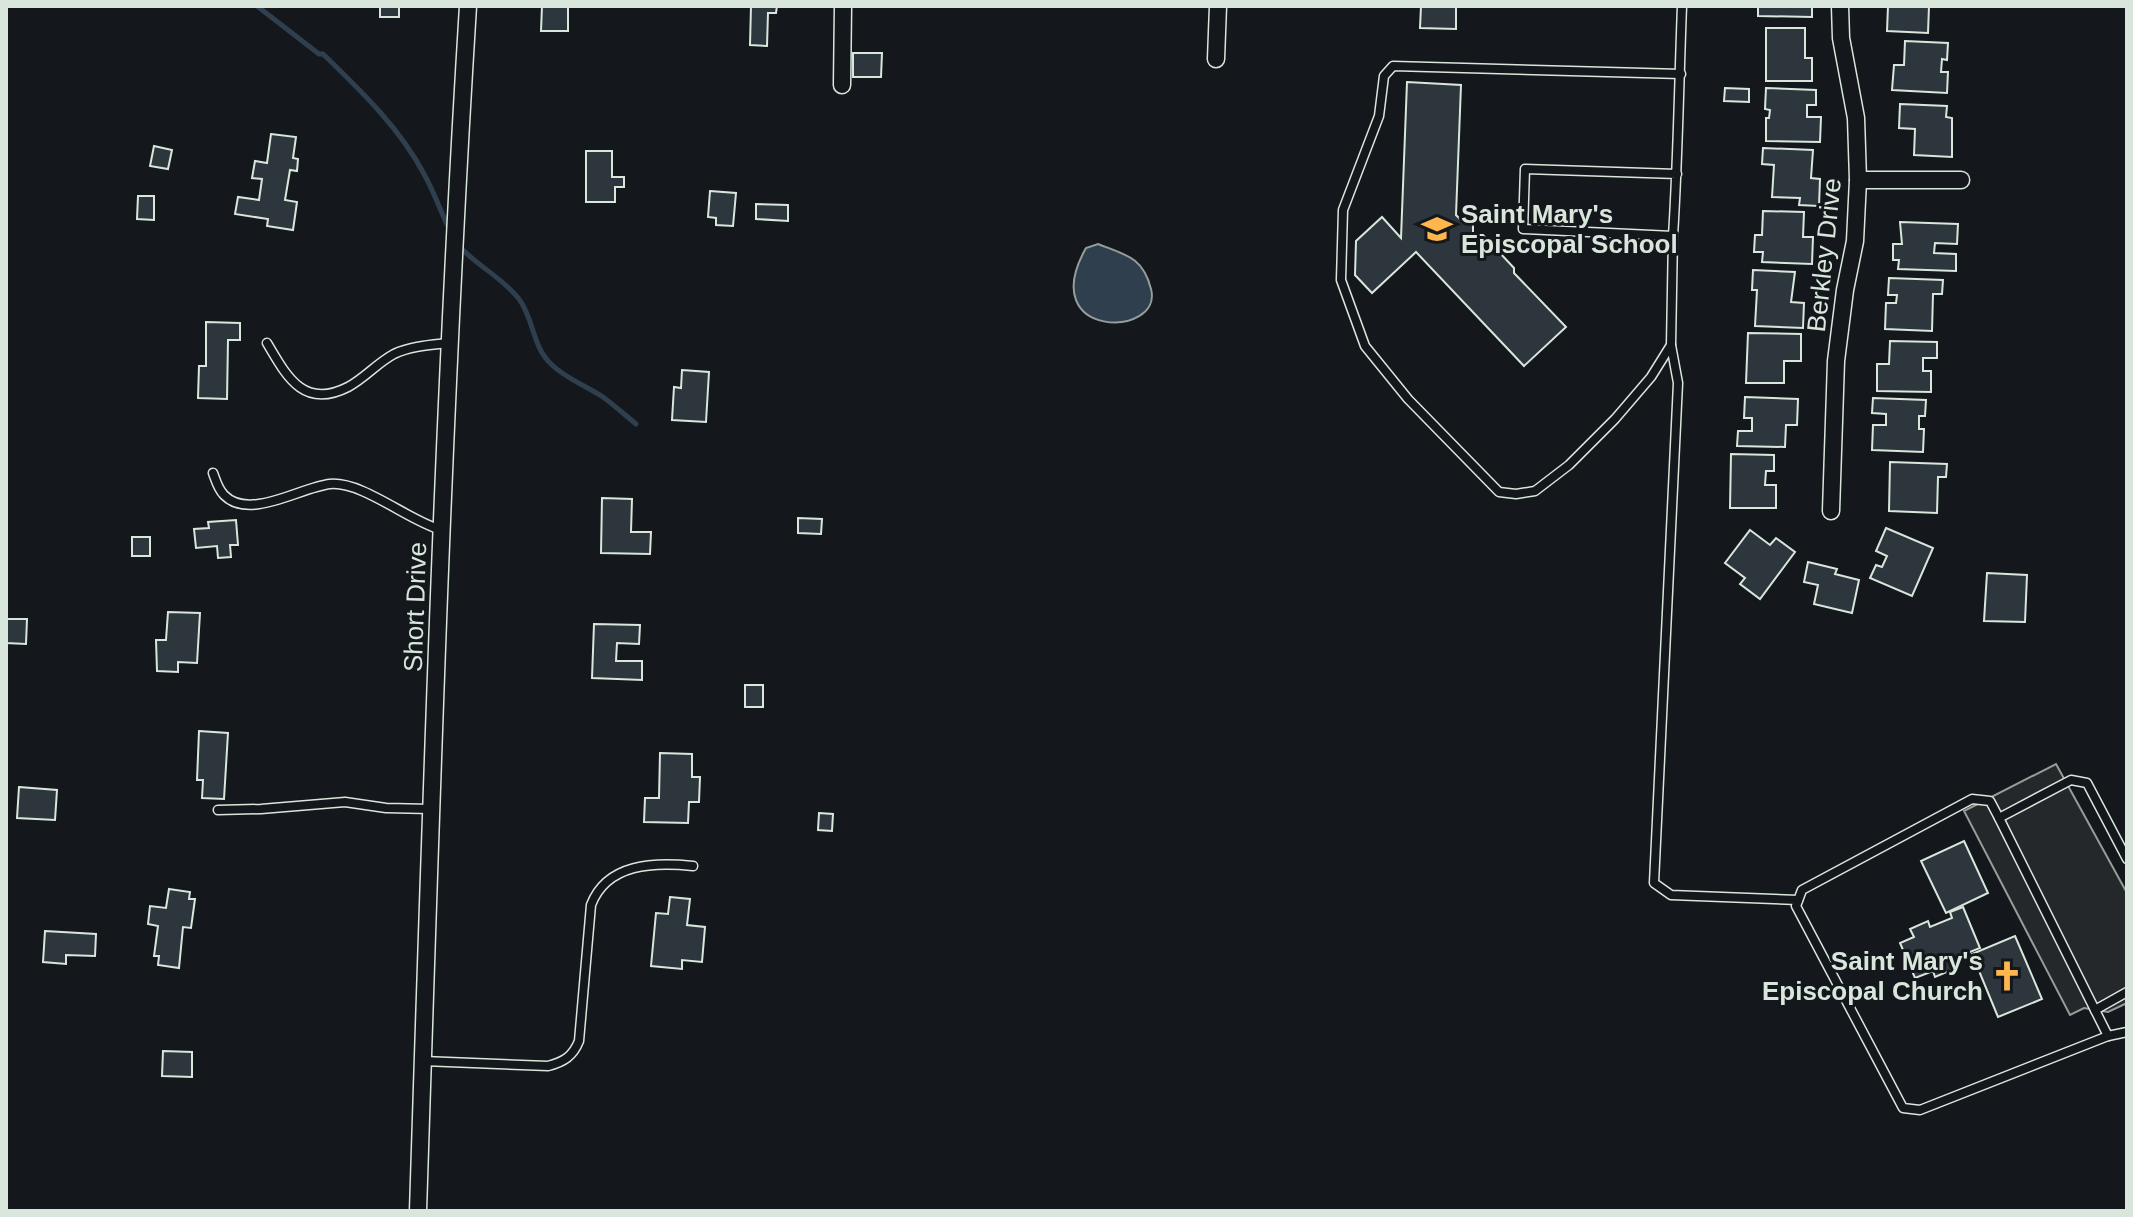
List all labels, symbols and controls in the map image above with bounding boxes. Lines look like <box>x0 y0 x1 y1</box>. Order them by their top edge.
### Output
street label: Berkley Drive <box>1801 177 1847 333</box>
place label: Saint Mary's Episcopal School <box>1461 199 1678 259</box>
school or university icon: Saint Mary's Episcopal School <box>1420 212 1454 246</box>
street label: Short Drive <box>398 541 432 673</box>
place label: Saint Mary's Episcopal Church <box>1762 946 1983 1006</box>
church icon: Saint Mary's Episcopal Church <box>1990 959 2024 993</box>

